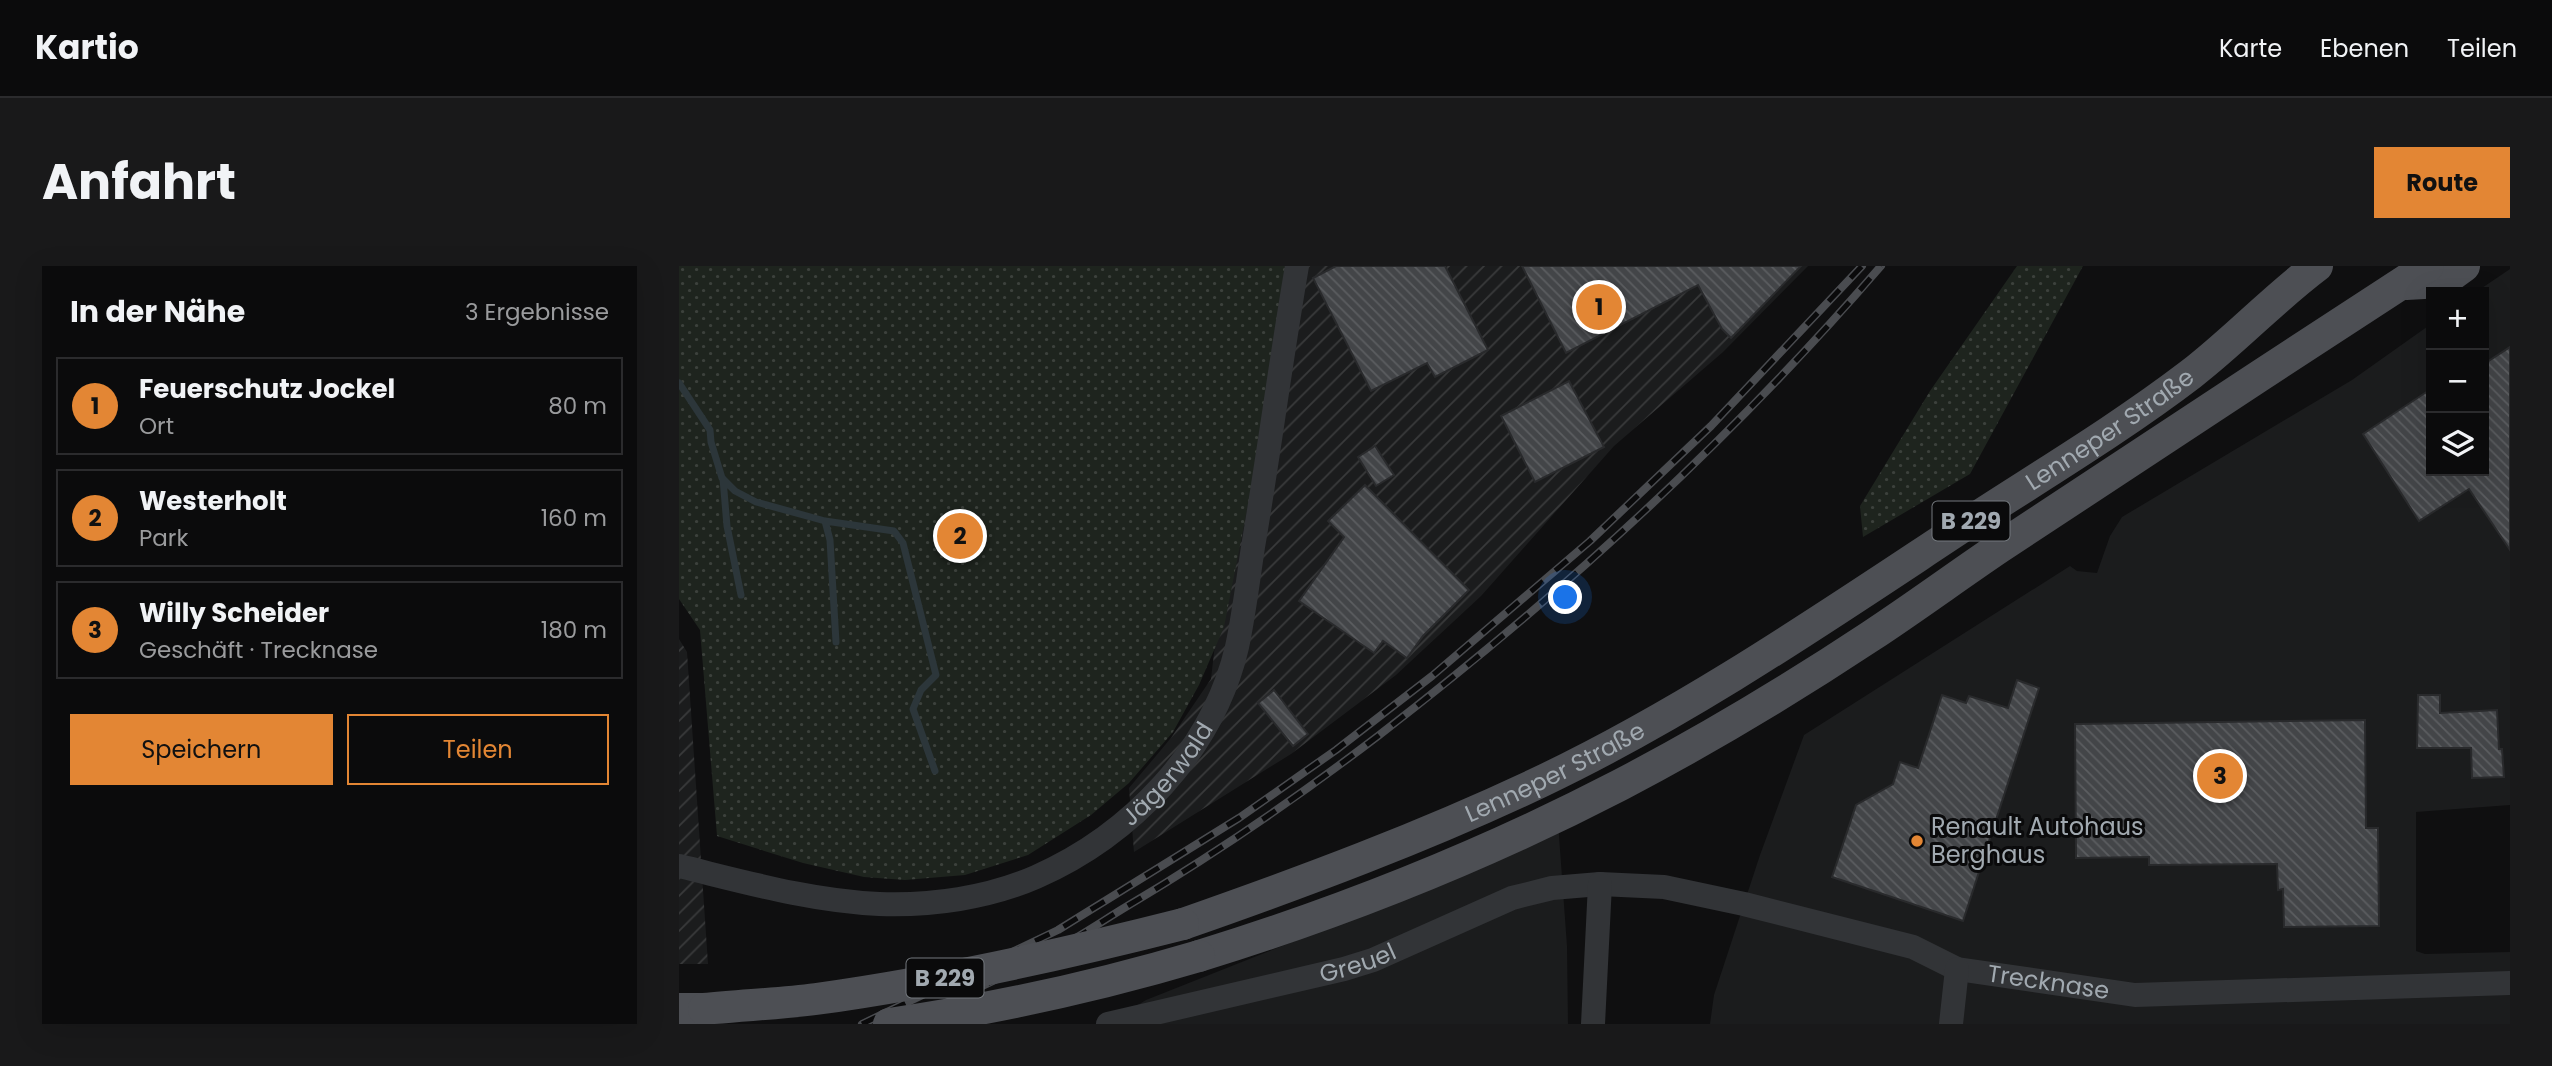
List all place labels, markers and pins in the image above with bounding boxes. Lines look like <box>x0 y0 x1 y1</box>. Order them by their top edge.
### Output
pin: 1 <box>1576 281 1622 333</box>
pin: 2 <box>937 510 983 562</box>
pin: 3 <box>2197 750 2243 802</box>
place label: Renault Autohaus Berghaus <box>1931 810 2144 871</box>
marker: Renault Autohaus Berghaus <box>1909 833 1925 849</box>

